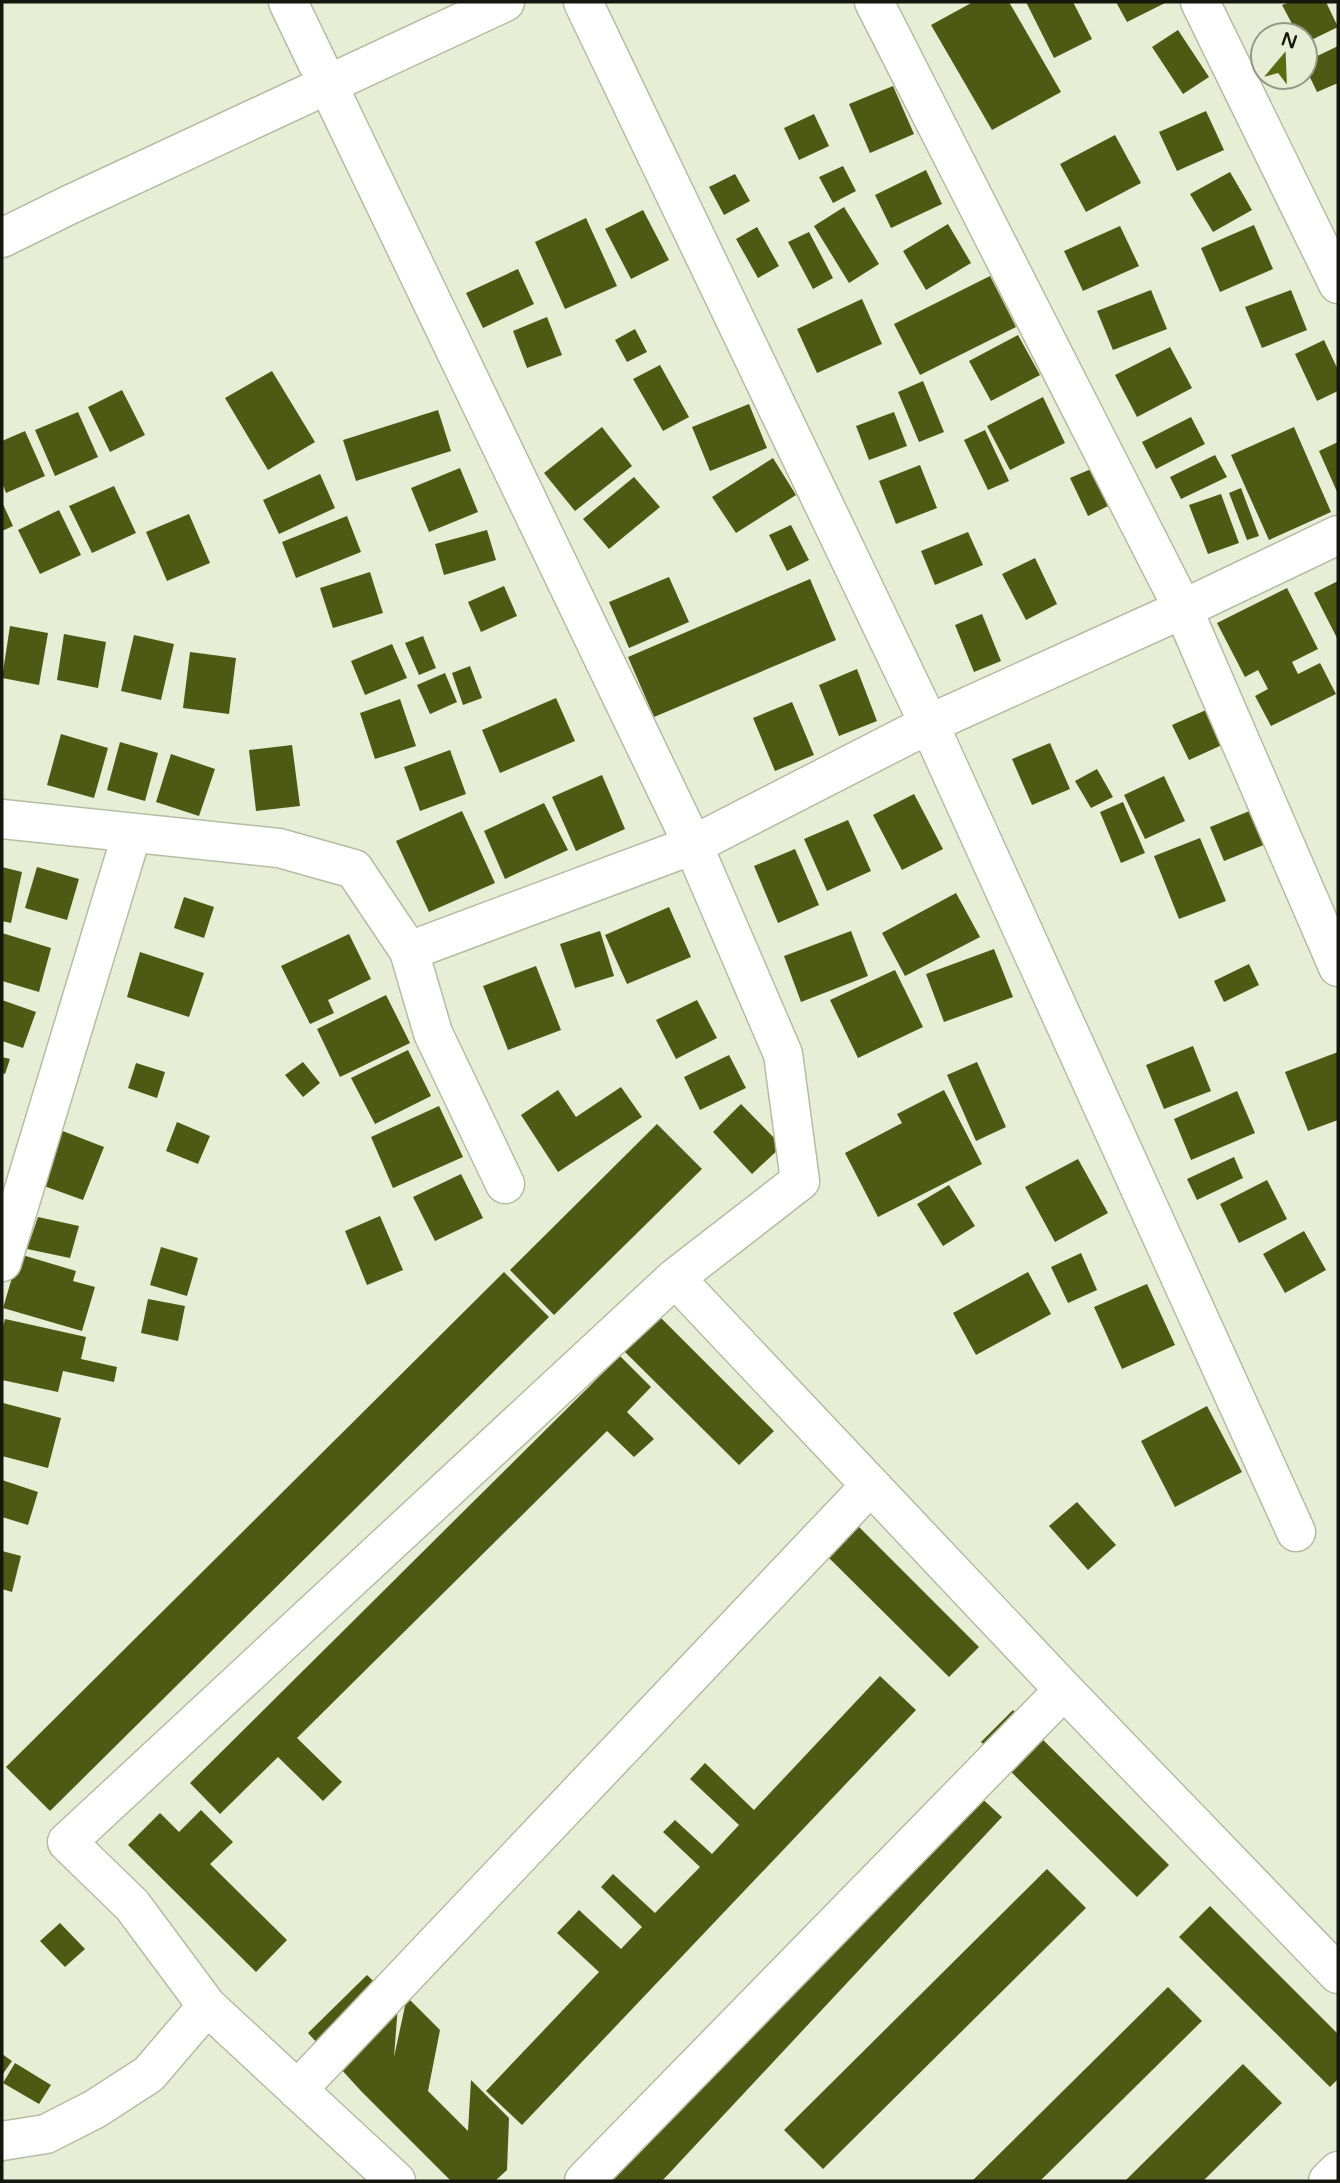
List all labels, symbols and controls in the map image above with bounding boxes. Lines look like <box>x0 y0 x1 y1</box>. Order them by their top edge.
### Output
north arrow <box>1249 21 1319 91</box>
text: N <box>1278 28 1300 54</box>

